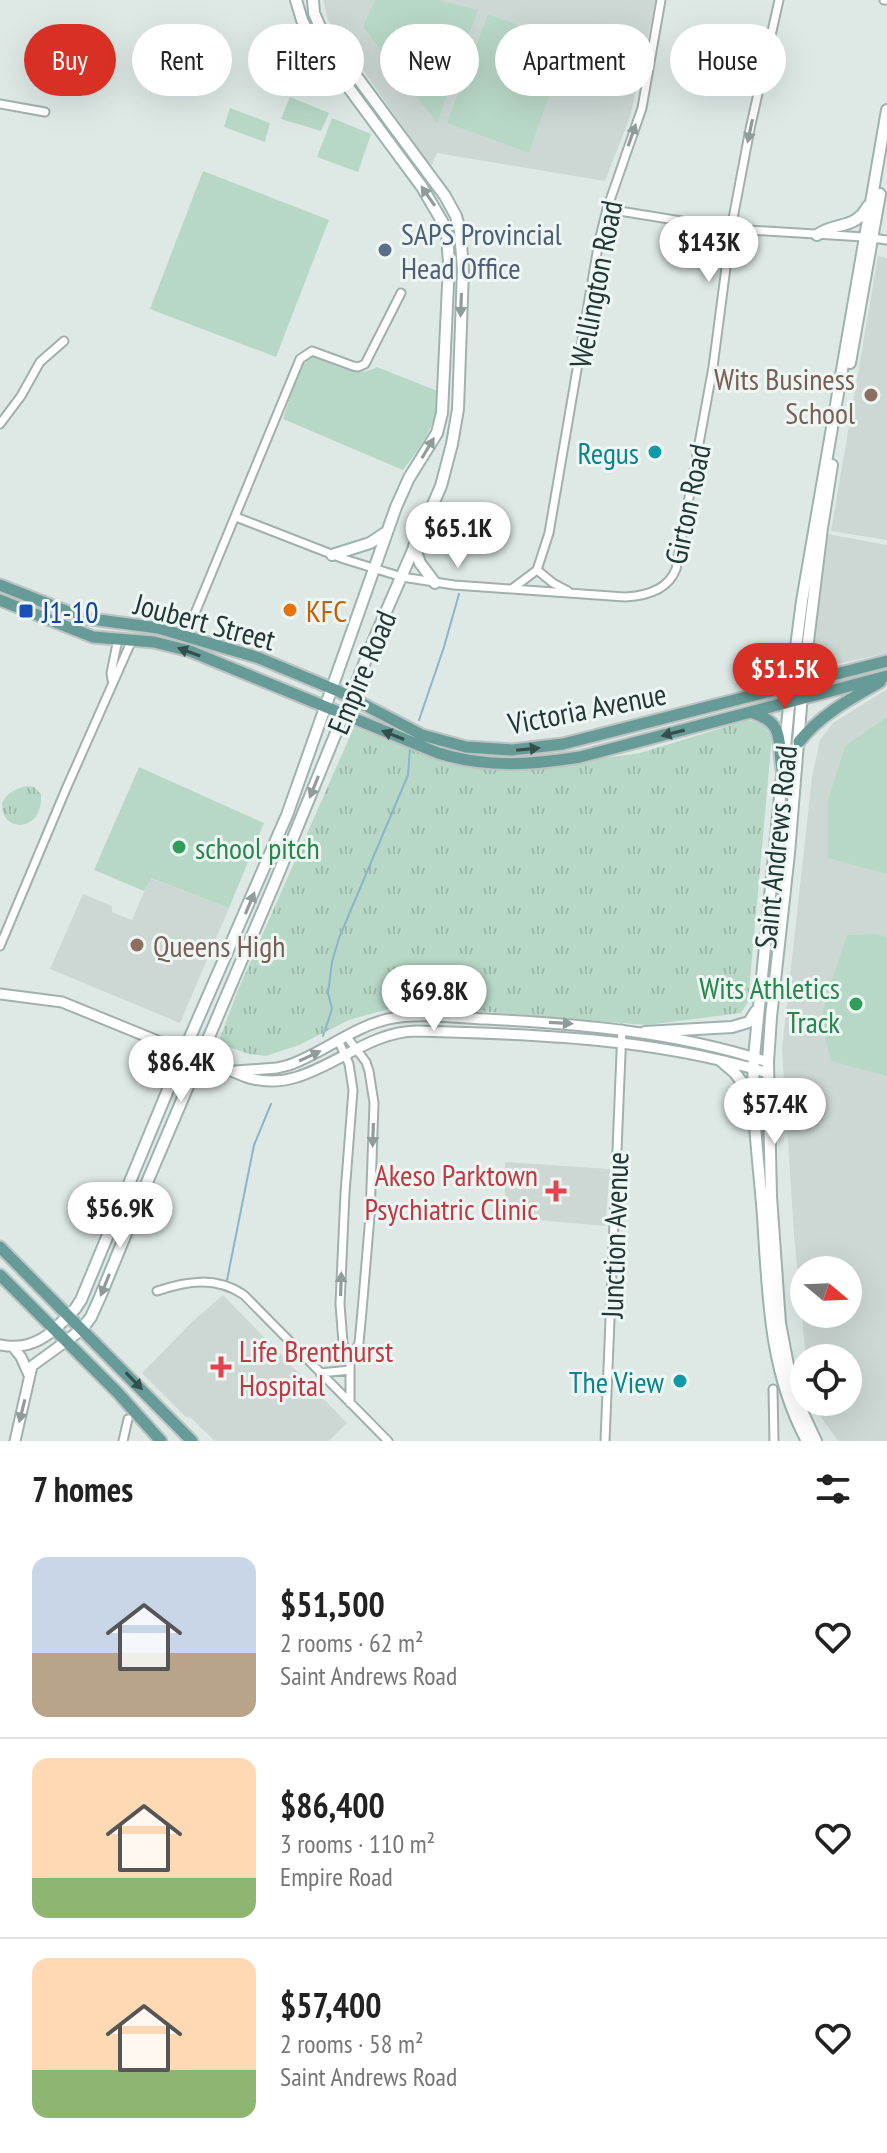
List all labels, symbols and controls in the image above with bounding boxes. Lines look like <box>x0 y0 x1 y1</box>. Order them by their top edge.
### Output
chip: Buy <box>24 24 116 96</box>
chip: Rent <box>132 24 232 96</box>
chip: Filters <box>248 24 364 96</box>
chip: New <box>380 24 479 96</box>
chip: Apartment <box>495 24 654 96</box>
chip: House <box>670 24 786 96</box>
one-way arrow <box>743 119 755 144</box>
one-way arrow <box>627 123 639 147</box>
one-way arrow <box>421 185 436 206</box>
street label: Wellington Road <box>560 197 630 371</box>
place label: SAPS Provincial Head Office <box>401 214 562 287</box>
pin: $143K <box>653 216 765 284</box>
text: $143K <box>677 225 741 258</box>
marker: SAPS Provincial Head Office <box>376 241 394 259</box>
one-way arrow <box>455 293 468 318</box>
place label: Wits Business School <box>714 359 855 432</box>
marker: Wits Business School <box>862 386 880 404</box>
place label: Regus <box>578 433 639 472</box>
one-way arrow <box>420 436 435 459</box>
street label: Girton Road <box>655 440 719 568</box>
marker: Regus <box>646 443 664 461</box>
pin: $65.1K <box>393 502 523 570</box>
text: $65.1K <box>424 511 492 544</box>
street label: Joubert Street <box>129 583 280 659</box>
place label: KFC <box>306 591 347 630</box>
place label: J1-10 <box>41 592 98 631</box>
marker: KFC <box>281 601 299 619</box>
marker: J1-10 <box>17 602 35 620</box>
street label: Empire Road <box>318 604 404 740</box>
pin: $51.5K <box>720 643 850 711</box>
one-way arrow <box>177 645 201 657</box>
text: $51.5K <box>751 652 819 685</box>
street label: Victoria Avenue <box>504 674 669 743</box>
one-way arrow <box>660 727 685 739</box>
one-way arrow <box>381 728 405 741</box>
one-way arrow <box>516 742 541 755</box>
street label: Saint Andrews Road <box>745 743 805 951</box>
one-way arrow <box>307 775 320 799</box>
place label: school pitch <box>195 828 320 867</box>
marker: school pitch <box>170 838 188 856</box>
one-way arrow <box>243 891 256 915</box>
place label: Queens High <box>153 926 285 965</box>
marker: Queens High <box>128 936 146 954</box>
pin: $69.8K <box>369 965 499 1033</box>
place label: Wits Athletics Track <box>699 968 840 1041</box>
text: $69.8K <box>400 974 468 1007</box>
marker: Wits Athletics Track <box>847 995 865 1013</box>
one-way arrow <box>549 1017 574 1030</box>
pin: $86.4K <box>116 1036 246 1104</box>
text: $86.4K <box>147 1045 215 1078</box>
one-way arrow <box>299 1049 322 1063</box>
pin: $57.4K <box>710 1078 840 1146</box>
text: $57.4K <box>742 1087 808 1120</box>
one-way arrow <box>366 1123 379 1148</box>
street label: Junction Avenue <box>592 1151 636 1320</box>
place label: Akeso Parktown Psychiatric Clinic <box>364 1155 538 1228</box>
marker: Akeso Parktown Psychiatric Clinic <box>545 1180 567 1202</box>
pin: $56.9K <box>55 1182 185 1250</box>
text: $56.9K <box>86 1191 154 1224</box>
north arrow <box>790 1256 862 1328</box>
map controls <box>790 1256 862 1416</box>
one-way arrow <box>334 1271 347 1296</box>
one-way arrow <box>98 1273 111 1297</box>
place label: Life Brenthurst Hospital <box>239 1331 394 1404</box>
button: locate <box>790 1344 862 1416</box>
marker: Life Brenthurst Hospital <box>210 1356 232 1378</box>
place label: The View <box>569 1362 664 1401</box>
one-way arrow <box>124 1371 143 1390</box>
marker: The View <box>671 1372 689 1390</box>
one-way arrow <box>15 1398 27 1423</box>
text: 7 homes <box>32 1467 133 1511</box>
icon: filters <box>811 1467 855 1511</box>
text: $51,500 <box>280 1582 385 1626</box>
icon: home <box>96 1589 192 1685</box>
icon: heart <box>811 1615 855 1659</box>
text: 2 rooms · 62 m² <box>280 1626 424 1659</box>
text: Saint Andrews Road <box>280 1659 457 1692</box>
text: $86,400 <box>280 1783 385 1827</box>
icon: home <box>96 1790 192 1886</box>
icon: heart <box>811 1816 855 1860</box>
text: 3 rooms · 110 m² <box>280 1827 435 1860</box>
text: Empire Road <box>280 1860 393 1893</box>
text: $57,400 <box>280 1983 381 2027</box>
icon: home <box>96 1990 192 2086</box>
icon: heart <box>811 2016 855 2060</box>
text: 2 rooms · 58 m² <box>280 2027 424 2060</box>
text: Saint Andrews Road <box>280 2060 457 2093</box>

